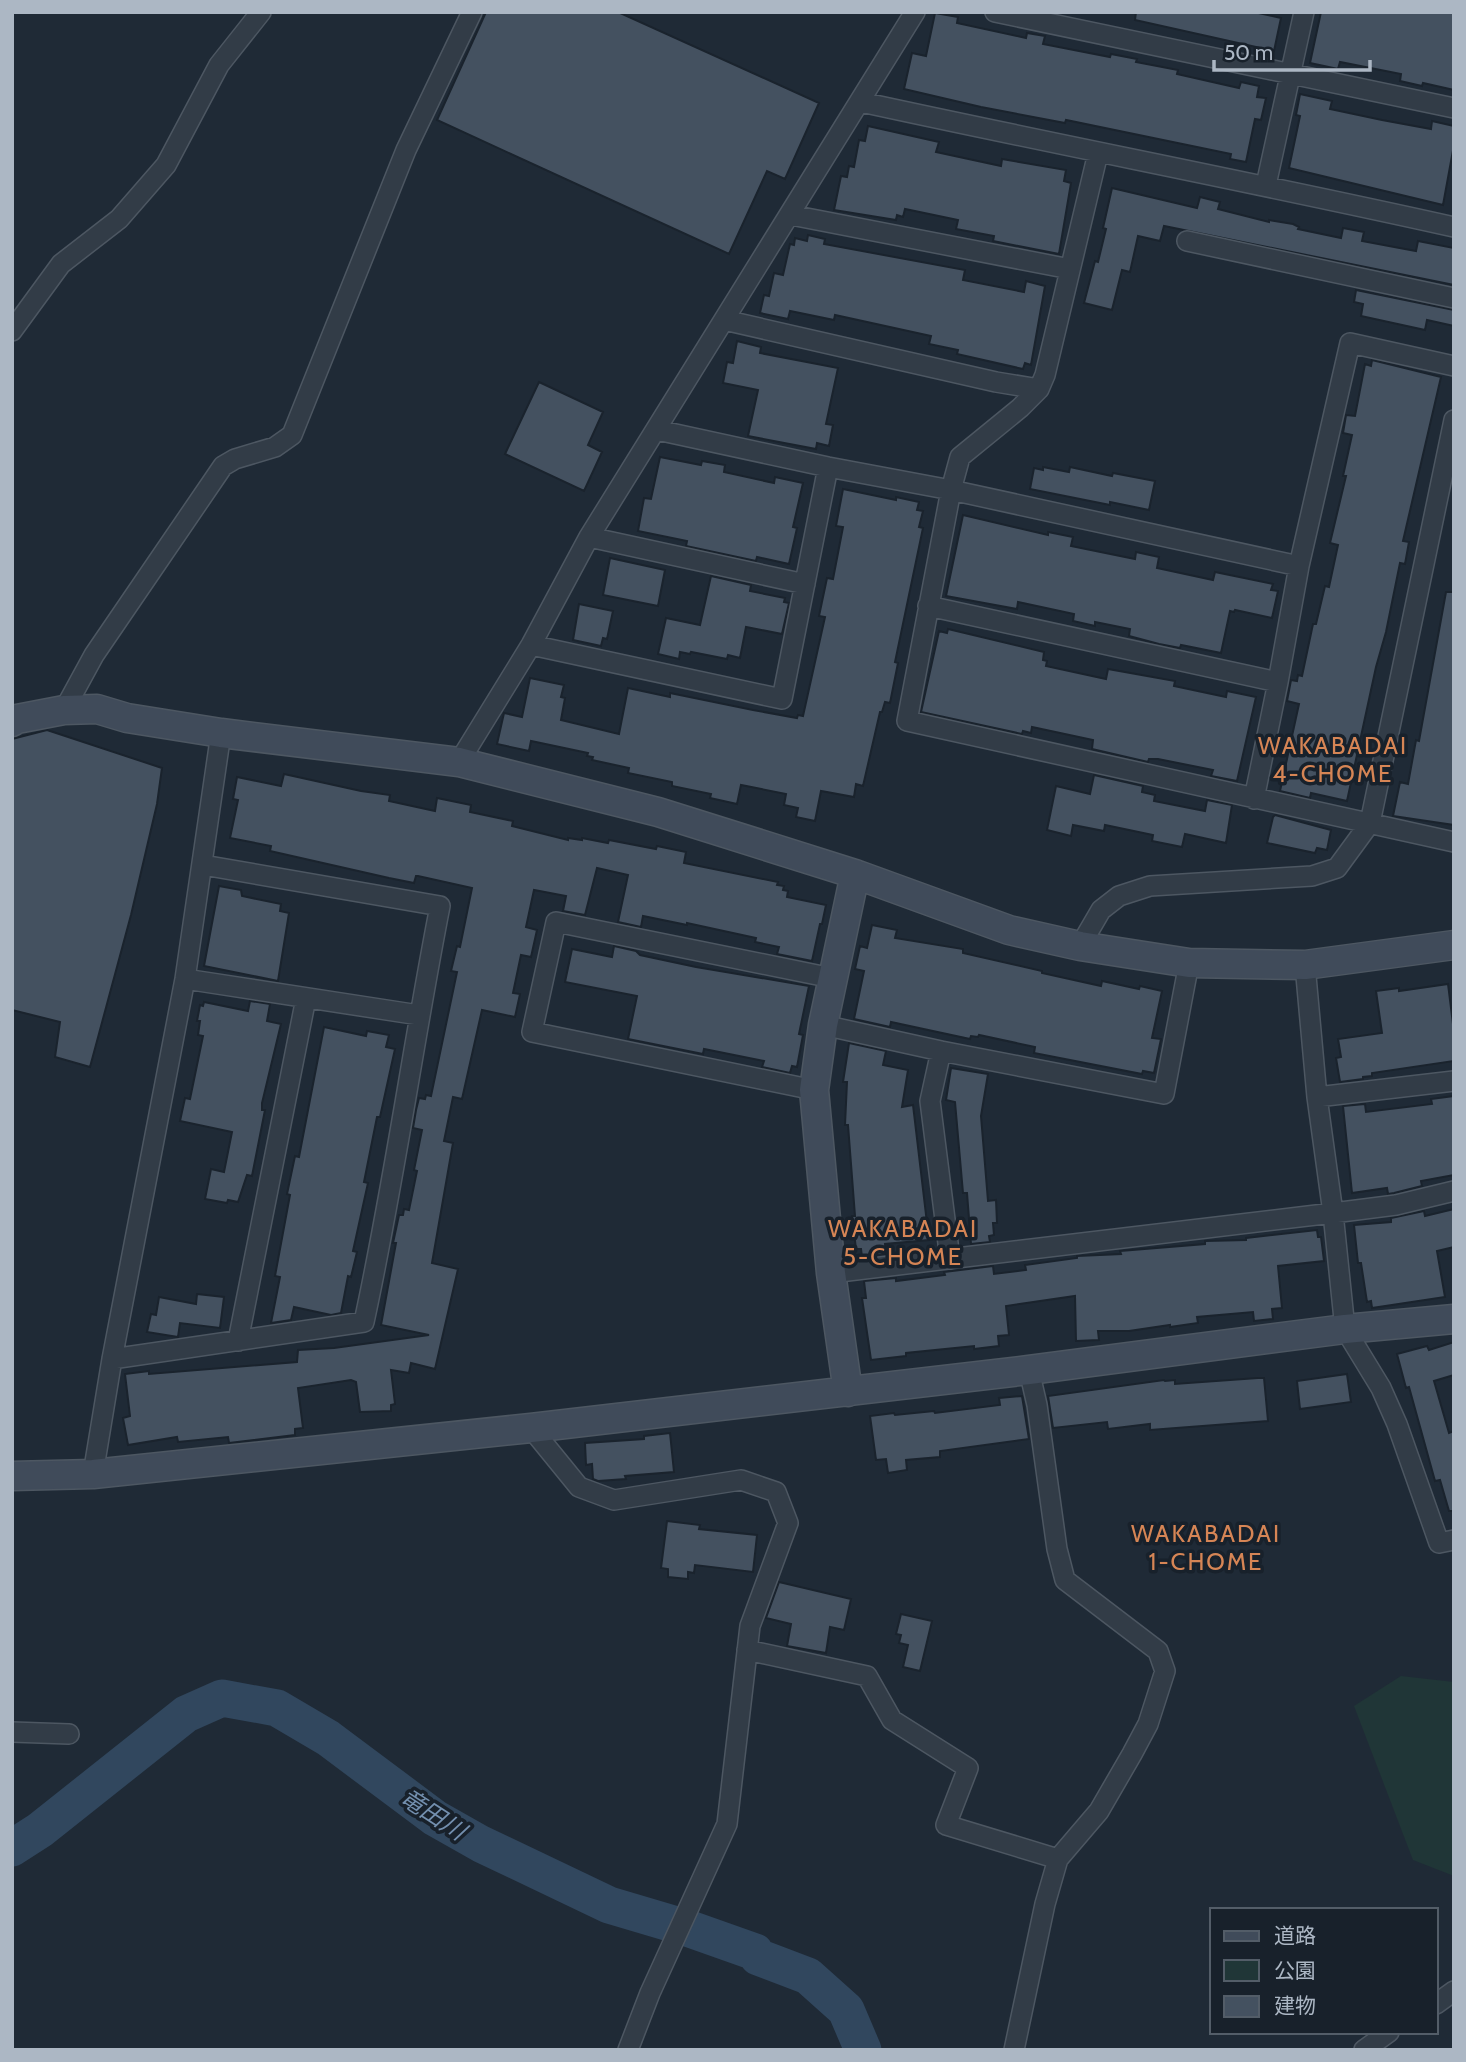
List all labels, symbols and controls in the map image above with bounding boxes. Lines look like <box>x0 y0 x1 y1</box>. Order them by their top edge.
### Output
scale bar <box>1214 28 1370 72</box>
text: 50 m <box>1224 40 1273 65</box>
district label: WAKABADAI 4-CHOME <box>1258 731 1408 788</box>
district label: WAKABADAI 5-CHOME <box>828 1214 978 1271</box>
district label: WAKABADAI 1-CHOME <box>1131 1519 1281 1576</box>
water label: 竜田川 <box>395 1782 474 1847</box>
legend <box>1210 1908 1438 2034</box>
text: 道路 <box>1274 1923 1316 1948</box>
text: 公園 <box>1274 1958 1316 1983</box>
text: 建物 <box>1274 1993 1316 2018</box>

